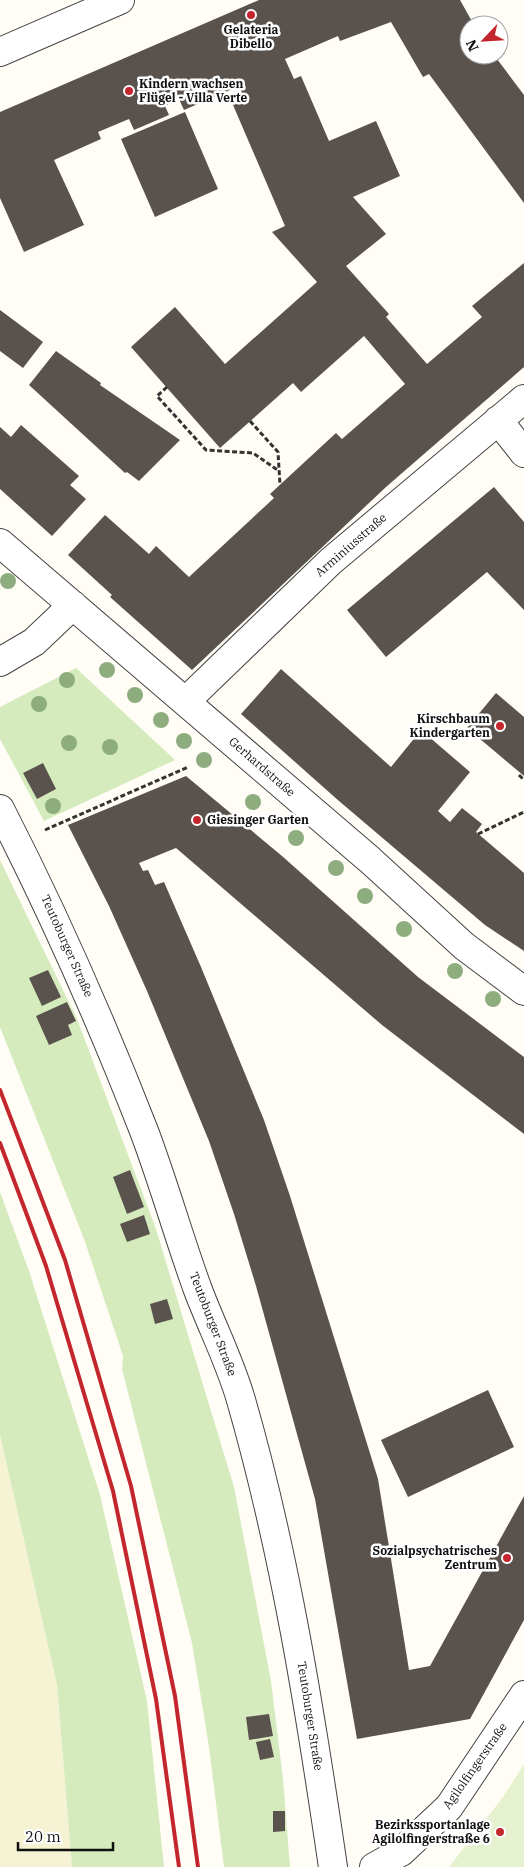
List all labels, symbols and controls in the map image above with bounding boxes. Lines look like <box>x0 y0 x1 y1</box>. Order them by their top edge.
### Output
marker: Gelateria Dibello <box>245 9 257 21</box>
north arrow <box>459 15 509 65</box>
place label: Gelateria Dibello <box>224 22 279 51</box>
text: N <box>462 37 483 54</box>
place label: Kindern wachsen Flügel - Villa Verte <box>139 76 248 105</box>
marker: Kindern wachsen Flügel - Villa Verte <box>123 85 135 97</box>
street label: Arminiusstraße <box>312 510 389 580</box>
place label: Kirschbaum Kindergarten <box>410 711 490 740</box>
marker: Kirschbaum Kindergarten <box>494 720 506 732</box>
street label: Gerhardstraße <box>226 734 299 800</box>
place label: Giesinger Garten <box>207 812 309 827</box>
marker: Giesinger Garten <box>191 814 203 826</box>
street label: Teutoburger Straße <box>38 892 97 999</box>
street label: Teutoburger Straße <box>187 1270 240 1378</box>
place label: Sozialpsychatrisches Zentrum <box>373 1543 497 1572</box>
marker: Sozialpsychatrisches Zentrum <box>501 1552 513 1564</box>
street label: Teutoburger Straße <box>294 1660 327 1772</box>
street label: Agilolfingerstraße <box>439 1720 510 1812</box>
place label: Bezirkssportanlage Agilolfingerstraße 6 <box>372 1817 490 1846</box>
scale bar <box>18 1820 112 1852</box>
marker: Bezirkssportanlage Agilolfingerstraße 6 <box>494 1826 506 1838</box>
text: 20 m <box>25 1827 61 1846</box>

